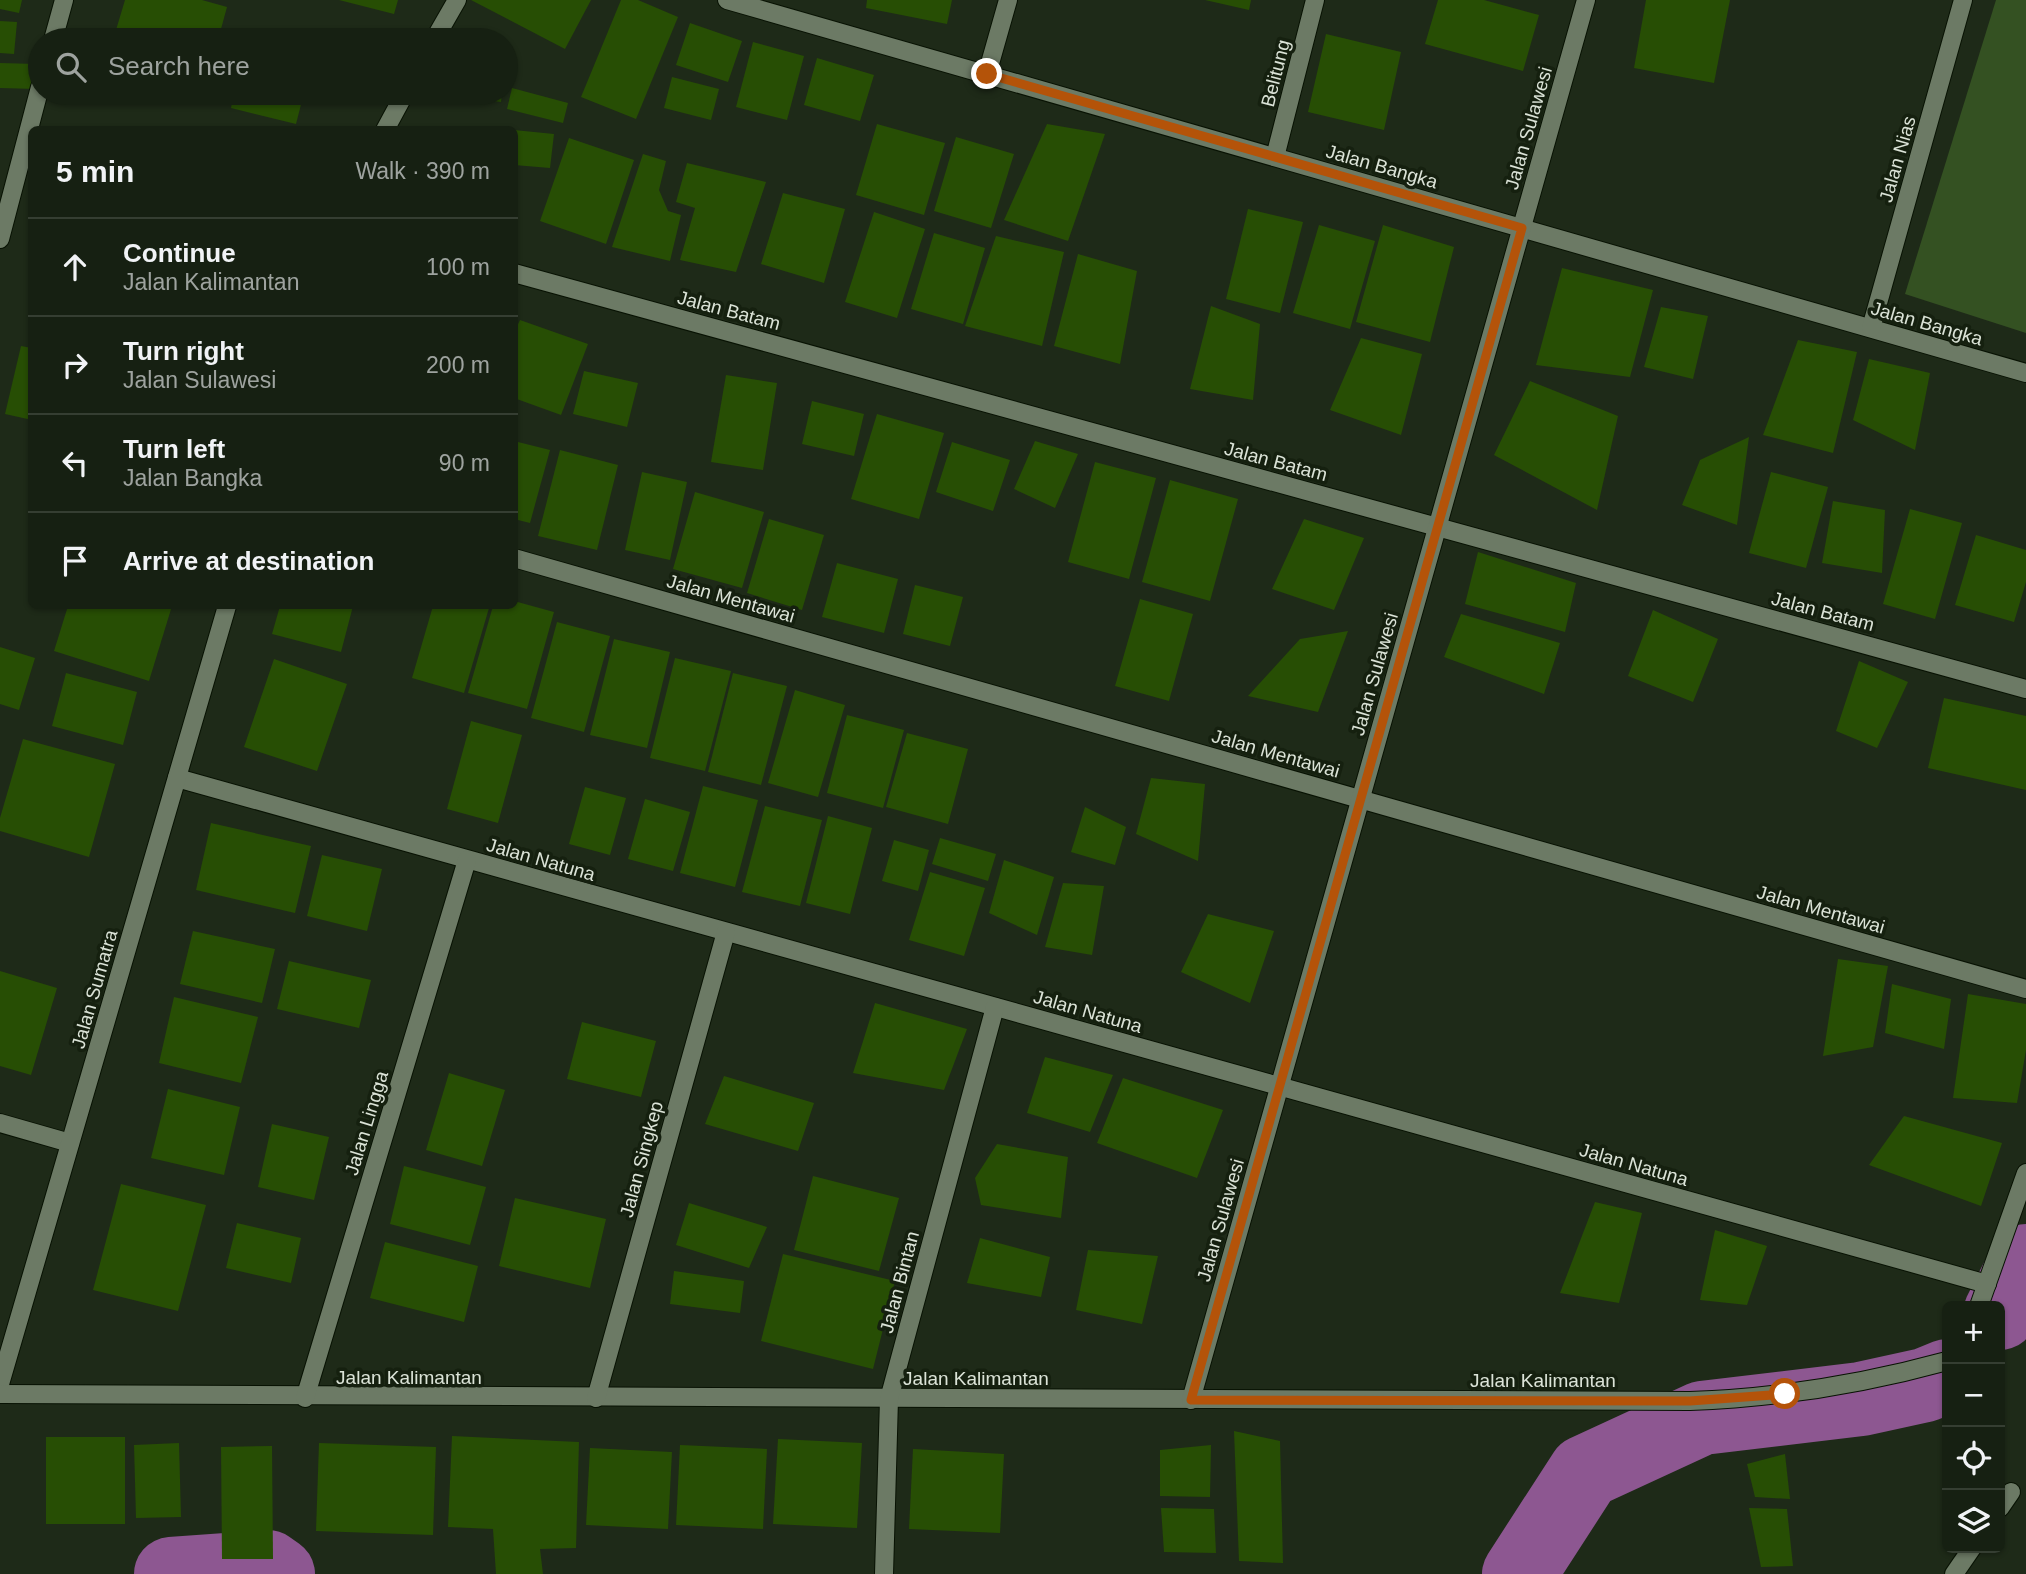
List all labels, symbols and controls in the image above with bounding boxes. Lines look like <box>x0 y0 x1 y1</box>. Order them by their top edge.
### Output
search box <box>28 28 518 105</box>
street label: Belitung <box>1257 37 1294 109</box>
icon: search <box>52 48 90 86</box>
text: Search here <box>108 51 250 81</box>
route end <box>971 58 1002 89</box>
street label: Jalan Sulawesi <box>1501 64 1556 192</box>
street label: Jalan Nias <box>1875 114 1920 205</box>
street label: Jalan Bangka <box>1324 141 1441 193</box>
text: 5 min <box>56 155 134 188</box>
text: Walk · 390 m <box>355 158 490 184</box>
text: Continue <box>123 238 236 268</box>
icon: ahead <box>56 248 94 286</box>
text: 100 m <box>426 254 490 280</box>
text: Jalan Kalimantan <box>123 269 299 295</box>
street label: Jalan Batam <box>675 287 783 334</box>
street label: Jalan Bangka <box>1869 298 1986 350</box>
text: Turn right <box>123 336 244 366</box>
icon: right <box>56 346 94 384</box>
text: 200 m <box>426 352 490 378</box>
text: Jalan Sulawesi <box>123 367 276 393</box>
text: Turn left <box>123 434 225 464</box>
street label: Jalan Batam <box>1222 438 1330 485</box>
icon: left <box>56 444 94 482</box>
text: 90 m <box>439 450 490 476</box>
text: Jalan Bangka <box>123 465 262 491</box>
icon: arrive <box>56 542 94 580</box>
text: Arrive at destination <box>123 546 374 576</box>
street label: Jalan Mentawai <box>665 570 797 627</box>
street label: Jalan Batam <box>1769 588 1877 635</box>
street label: Jalan Sulawesi <box>1347 610 1402 738</box>
street label: Jalan Mentawai <box>1210 725 1342 782</box>
street label: Jalan Natuna <box>484 834 598 885</box>
street label: Jalan Mentawai <box>1755 881 1887 938</box>
street label: Jalan Sumatra <box>68 927 122 1051</box>
street label: Jalan Natuna <box>1031 986 1145 1037</box>
street label: Jalan Lingga <box>341 1068 392 1178</box>
street label: Jalan Singkep <box>616 1099 667 1220</box>
street label: Jalan Natuna <box>1577 1139 1691 1190</box>
street label: Jalan Sulawesi <box>1193 1156 1248 1284</box>
street label: Jalan Bintan <box>876 1229 923 1335</box>
map controls <box>1942 1301 2005 1553</box>
button: + <box>1942 1301 2005 1364</box>
button: − <box>1942 1364 2005 1427</box>
street label: Jalan Kalimantan <box>336 1367 482 1388</box>
street label: Jalan Kalimantan <box>903 1368 1049 1389</box>
street label: Jalan Kalimantan <box>1470 1370 1616 1391</box>
route start <box>1769 1378 1800 1409</box>
button: locate <box>1942 1427 2005 1490</box>
button: layers <box>1942 1490 2005 1553</box>

